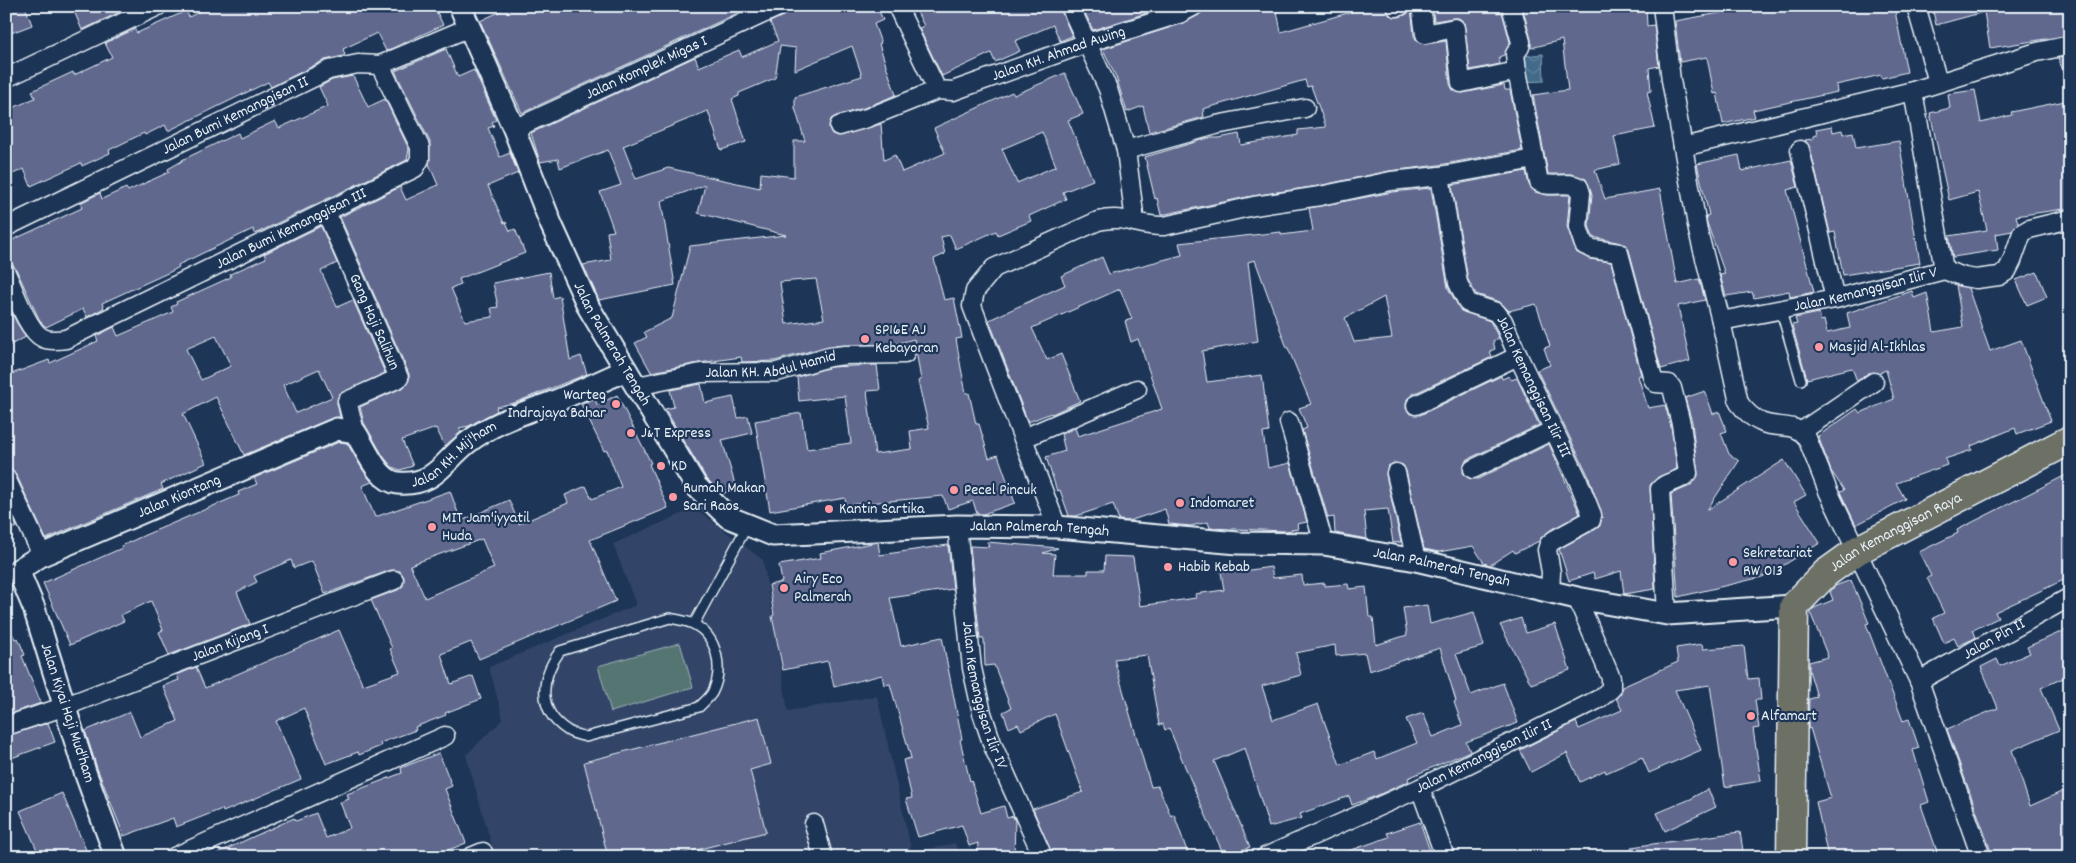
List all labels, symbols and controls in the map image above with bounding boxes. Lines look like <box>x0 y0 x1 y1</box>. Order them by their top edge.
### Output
street label: Jalan KH. Ahmad Awing <box>989 20 1128 88</box>
street label: Jalan Komplek Migas I <box>582 30 711 106</box>
street label: Jalan Bumi Kemanggisan II <box>158 70 313 161</box>
street label: Jalan Bumi Kemanggisan III <box>212 182 371 275</box>
street label: Jalan Kemanggisan Ilir V <box>1792 261 1940 318</box>
street label: Gang Haji Salihun <box>343 270 406 374</box>
street label: Jalan Palmerah Tengah <box>567 278 657 410</box>
street label: Jalan Kemanggisan Ilir III <box>1491 310 1577 461</box>
place label: SP16E AJ Kebayoran <box>875 319 938 360</box>
marker: SP16E AJ Kebayoran <box>859 333 871 345</box>
place label: Masjid Al-Ikhlas <box>1829 336 1926 359</box>
marker: Masjid Al-Ikhlas <box>1813 341 1825 353</box>
street label: Jalan KH. Abdul Hamid <box>705 345 837 384</box>
place label: Warteg Indrajaya Bahar <box>508 384 606 425</box>
marker: Warteg Indrajaya Bahar <box>610 398 622 410</box>
street label: Jalan KH. Mij'ham <box>410 415 501 494</box>
place label: J&T Express <box>641 422 711 445</box>
marker: J&T Express <box>625 427 637 439</box>
place label: KD <box>671 455 687 478</box>
marker: KD <box>655 460 667 472</box>
street label: Jalan Kiontang <box>134 468 224 524</box>
place label: Rumah Makan Sari Raos <box>683 477 766 518</box>
place label: Pecel Pincuk <box>964 479 1037 502</box>
marker: Pecel Pincuk <box>948 484 960 496</box>
street label: Jalan Kemanggisan Raya <box>1825 486 1966 578</box>
marker: Rumah Makan Sari Raos <box>667 491 679 503</box>
place label: Indomaret <box>1190 492 1254 515</box>
marker: Indomaret <box>1174 497 1186 509</box>
place label: Kantin Sartika <box>839 498 925 521</box>
marker: Kantin Sartika <box>823 503 835 515</box>
place label: MIT Jam'iyyatil Huda <box>442 507 530 548</box>
street label: Jalan Palmerah Tengah <box>970 515 1110 543</box>
marker: MIT Jam'iyyatil Huda <box>426 521 438 533</box>
street label: Jalan Palmerah Tengah <box>1371 541 1512 593</box>
place label: Sekretariat RW 013 <box>1743 542 1812 583</box>
place label: Habib Kebab <box>1178 556 1250 579</box>
marker: Sekretariat RW 013 <box>1727 556 1739 568</box>
marker: Habib Kebab <box>1162 561 1174 573</box>
place label: Airy Eco Palmerah <box>794 568 851 609</box>
marker: Airy Eco Palmerah <box>778 582 790 594</box>
street label: Jalan Pln II <box>1959 613 2029 666</box>
street label: Jalan Kijang I <box>188 618 272 668</box>
street label: Jalan Kemanggisan Ilir IV <box>956 620 1014 773</box>
street label: Jalan Kiyai Haji Mud'ham <box>34 640 100 786</box>
place label: Alfamart <box>1761 705 1817 728</box>
marker: Alfamart <box>1745 710 1757 722</box>
street label: Jalan Kemanggisan Ilir II <box>1412 713 1556 800</box>

